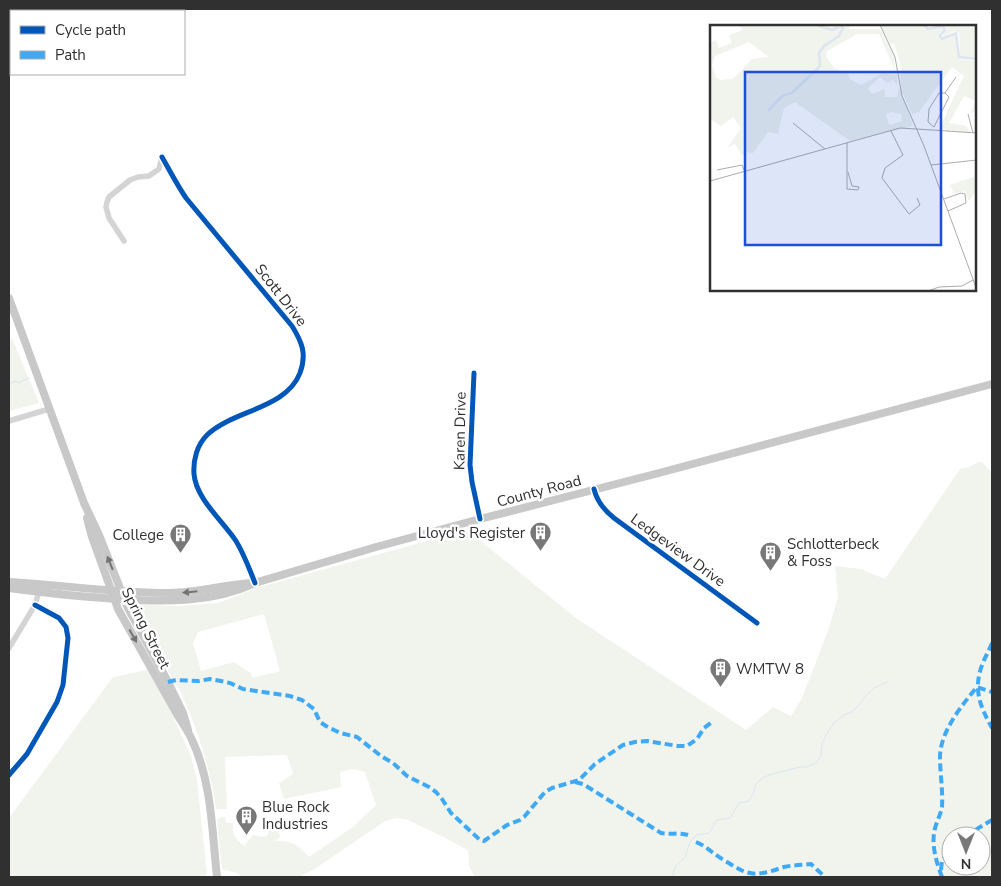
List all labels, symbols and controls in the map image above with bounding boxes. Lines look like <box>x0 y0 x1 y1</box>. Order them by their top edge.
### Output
legend <box>10 10 185 75</box>
text: Cycle path <box>55 20 126 40</box>
inset map <box>710 25 976 291</box>
text: Path <box>55 45 86 65</box>
street label: Scott Drive <box>250 260 312 330</box>
street label: Karen Drive <box>449 392 471 470</box>
street label: County Road <box>495 470 583 512</box>
street label: Ledgeview Drive <box>627 509 729 591</box>
building icon: Lloyd's Register <box>529 521 553 552</box>
building icon: College <box>168 523 192 554</box>
place label: Lloyd's Register <box>418 523 526 543</box>
place label: College <box>113 525 164 545</box>
place label: Schlotterbeck & Foss <box>787 534 880 571</box>
building icon: Schlotterbeck & Foss <box>759 541 783 572</box>
one-way arrow <box>106 556 114 570</box>
street label: Spring Street <box>117 584 175 673</box>
one-way arrow <box>182 588 198 596</box>
one-way arrow <box>129 628 137 643</box>
building icon: WMTW 8 <box>708 657 732 688</box>
place label: WMTW 8 <box>736 659 804 679</box>
place label: Blue Rock Industries <box>262 797 330 834</box>
building icon: Blue Rock Industries <box>234 804 258 835</box>
north arrow <box>941 826 991 876</box>
text: N <box>961 854 971 873</box>

